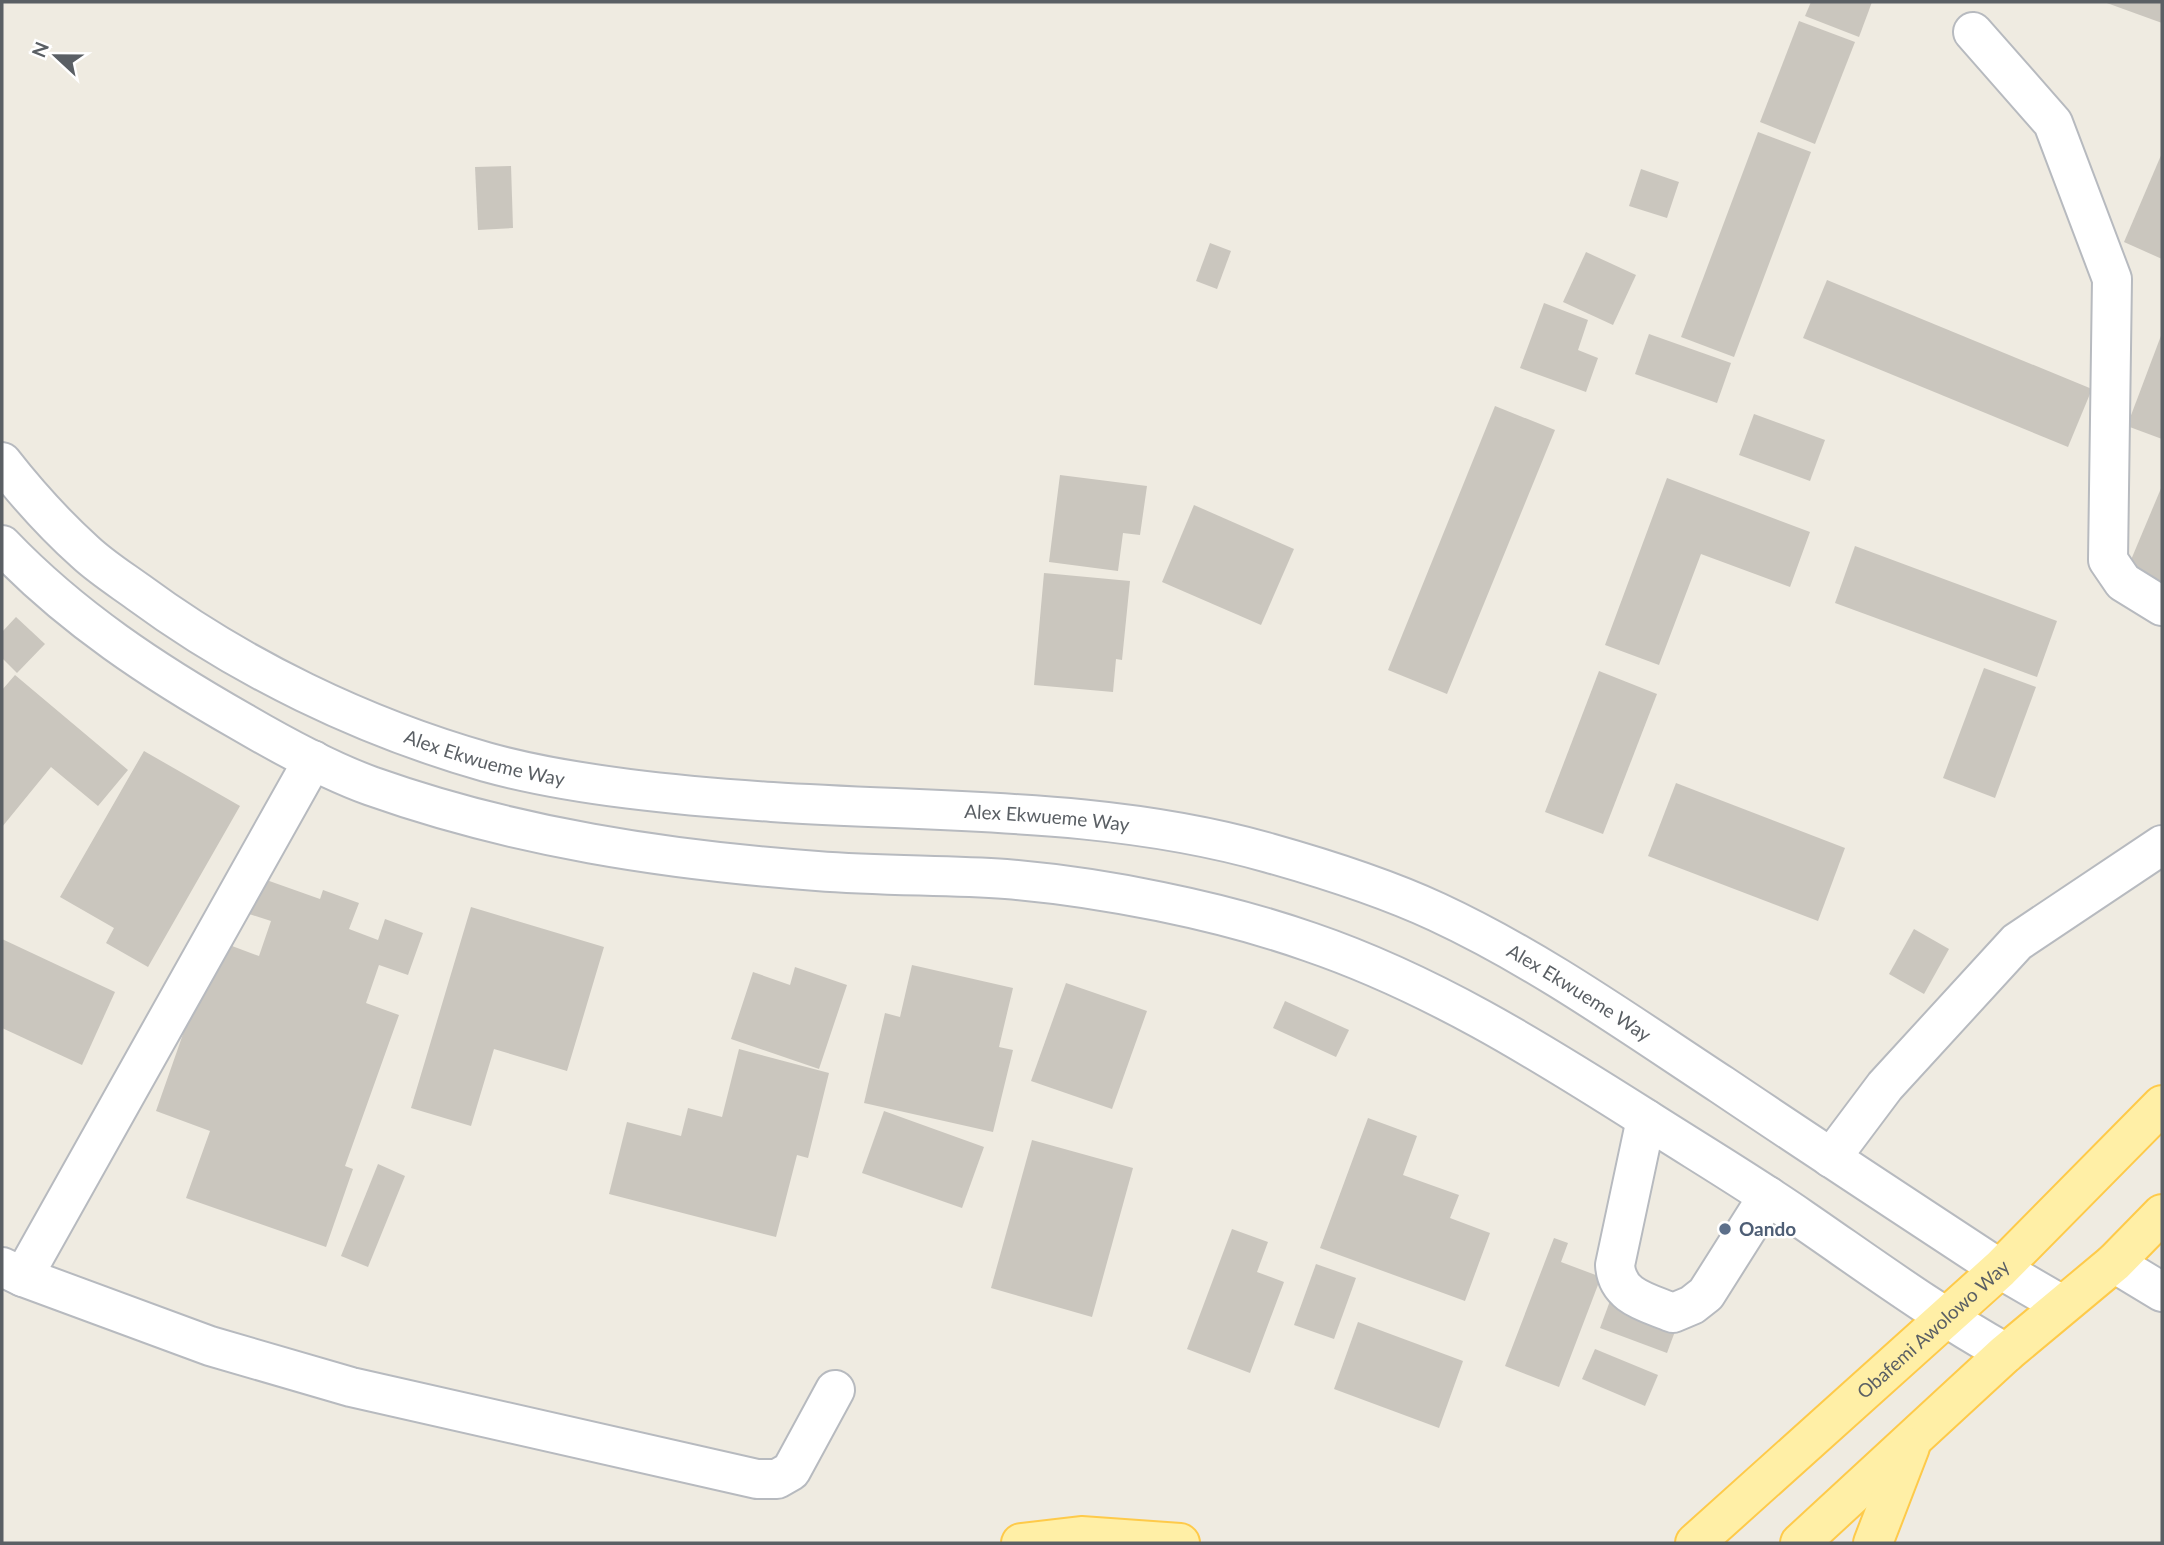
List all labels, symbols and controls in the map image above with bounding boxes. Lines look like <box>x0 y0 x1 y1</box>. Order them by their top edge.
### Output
north arrow <box>21 21 91 91</box>
text: N <box>26 38 53 61</box>
street label: Alex Ekwueme Way <box>401 724 567 790</box>
street label: Alex Ekwueme Way <box>964 799 1131 836</box>
street label: Alex Ekwueme Way <box>1503 938 1656 1046</box>
place label: Oando <box>1739 1217 1796 1240</box>
marker: Oando <box>1717 1221 1733 1237</box>
street label: Obafemi Awolowo Way <box>1852 1254 2014 1403</box>

